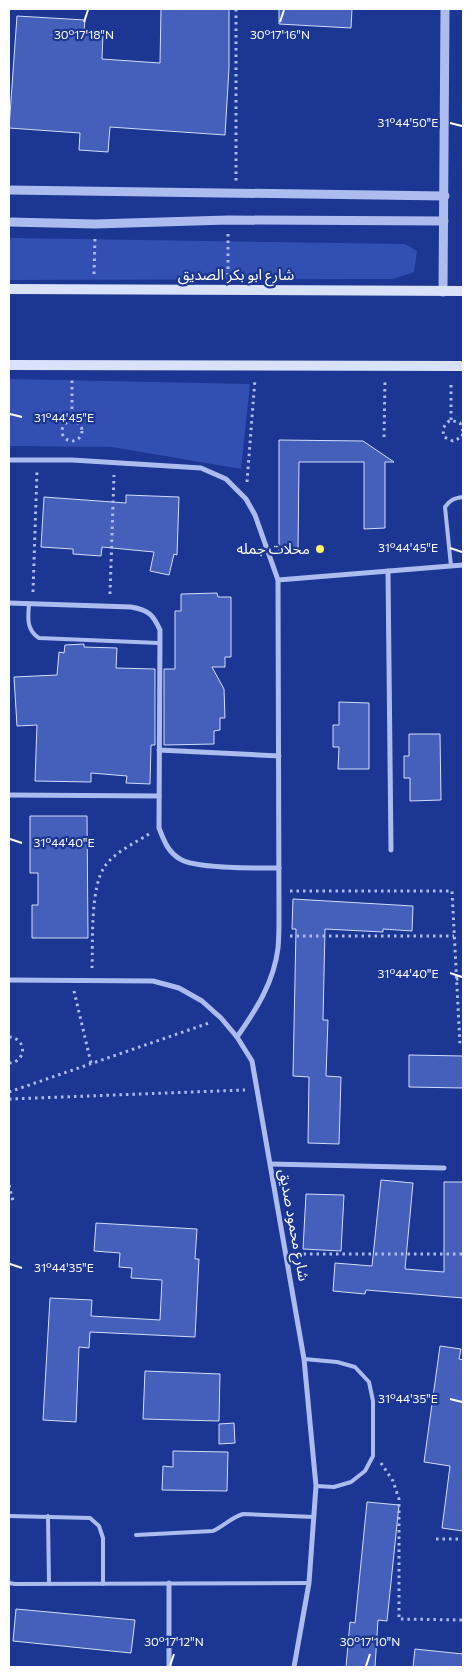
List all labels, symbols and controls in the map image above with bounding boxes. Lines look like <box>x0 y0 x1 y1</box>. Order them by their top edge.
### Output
text: 30°17'18"N <box>54 27 114 41</box>
text: 30°17'16"N <box>250 27 310 41</box>
text: 31°44'50"E <box>378 115 438 129</box>
street label: شارع ابو بكر الصديق <box>178 265 294 287</box>
text: 31°44'45"E <box>34 410 94 424</box>
place label: محلات جمله <box>237 539 310 557</box>
text: 31°44'45"E <box>378 540 438 554</box>
marker: محلات جمله <box>314 543 326 555</box>
text: 31°44'40"E <box>33 835 95 849</box>
text: 31°44'40"E <box>377 966 439 980</box>
street label: شارع محمود صديق <box>272 1167 314 1283</box>
text: 31°44'35"E <box>34 1260 94 1274</box>
text: 31°44'35"E <box>378 1391 438 1405</box>
text: 30°17'12"N <box>144 1634 204 1648</box>
text: 30°17'10"N <box>340 1634 400 1648</box>

